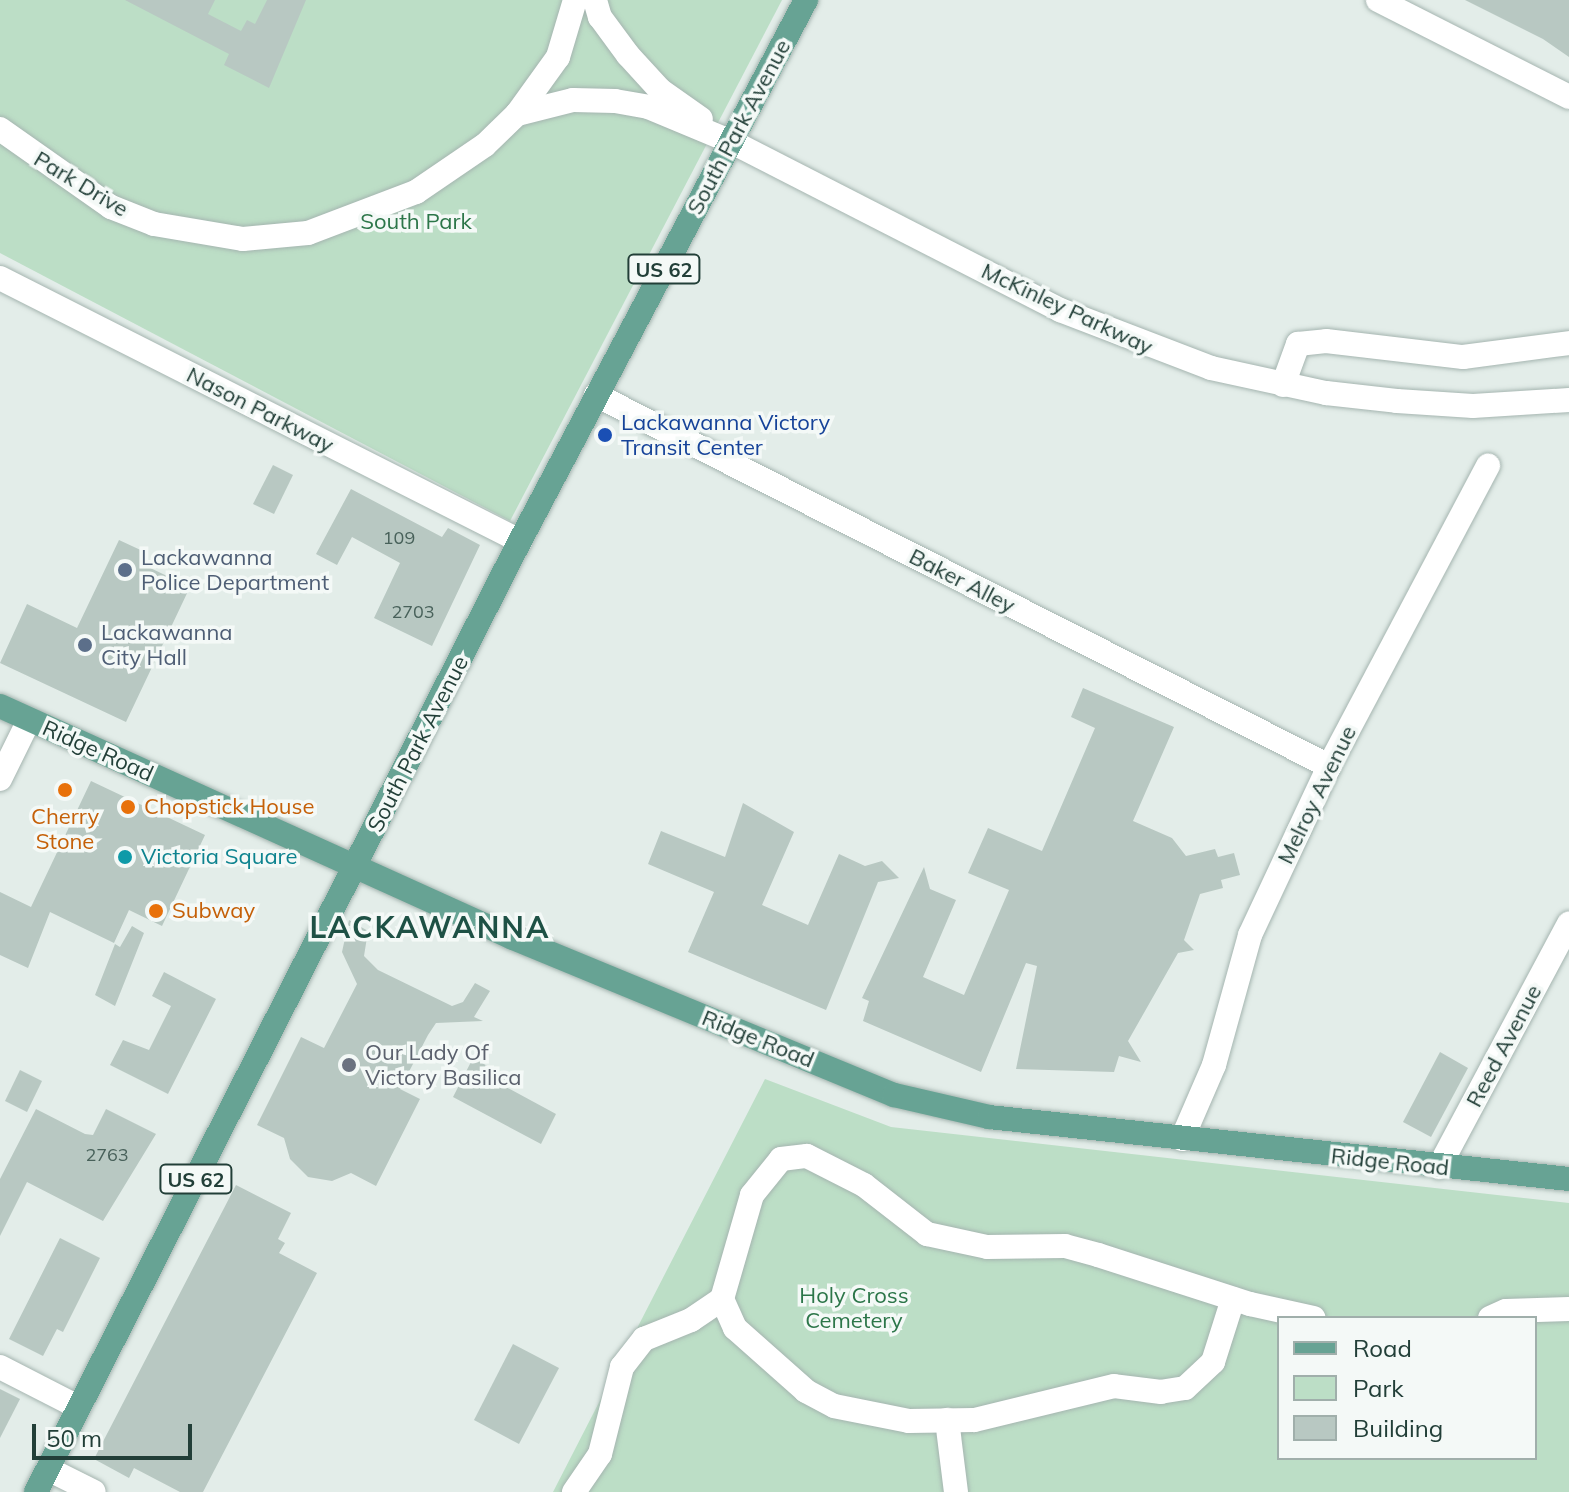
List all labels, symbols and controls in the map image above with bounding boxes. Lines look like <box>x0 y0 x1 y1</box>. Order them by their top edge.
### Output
street label: South Park Avenue <box>682 35 796 219</box>
street label: Park Drive <box>29 146 133 222</box>
park label: South Park <box>360 209 472 235</box>
road number: US 62 <box>626 253 702 285</box>
street label: McKinley Parkway <box>977 258 1157 360</box>
street label: Nason Parkway <box>182 362 338 458</box>
place label: Lackawanna Victory Transit Center <box>621 409 830 460</box>
marker: Lackawanna Victory Transit Center <box>596 426 614 444</box>
house number: 109 <box>383 527 415 549</box>
street label: Baker Alley <box>905 543 1019 619</box>
place label: Lackawanna Police Department <box>141 544 329 596</box>
marker: Lackawanna Police Department <box>116 561 134 579</box>
house number: 2703 <box>391 601 435 623</box>
place label: Lackawanna City Hall <box>101 619 232 670</box>
marker: Lackawanna City Hall <box>76 636 94 654</box>
street label: South Park Avenue <box>362 652 474 836</box>
street label: Ridge Road <box>38 715 158 787</box>
street label: Melroy Avenue <box>1272 722 1362 868</box>
marker: Cherry Stone <box>56 781 74 799</box>
place label: Chopstick House <box>144 794 314 820</box>
marker: Chopstick House <box>119 798 137 816</box>
place label: Cherry Stone <box>31 803 99 854</box>
place label: Victoria Square <box>141 844 297 870</box>
marker: Victoria Square <box>116 848 134 866</box>
place label: Subway <box>172 898 255 924</box>
marker: Subway <box>147 902 165 920</box>
district label: LACKAWANNA <box>309 909 551 945</box>
street label: Reed Avenue <box>1461 980 1547 1112</box>
street label: Ridge Road <box>698 1005 818 1073</box>
place label: Our Lady Of Victory Basilica <box>365 1039 521 1090</box>
marker: Our Lady Of Victory Basilica <box>340 1056 358 1074</box>
street label: Ridge Road <box>1330 1143 1450 1181</box>
house number: 2763 <box>85 1144 129 1166</box>
road number: US 62 <box>158 1163 234 1195</box>
park label: Holy Cross Cemetery <box>799 1282 909 1334</box>
legend <box>1277 1316 1537 1460</box>
text: Road <box>1353 1333 1412 1363</box>
text: Park <box>1353 1373 1404 1403</box>
scale bar <box>36 1408 196 1458</box>
text: Building <box>1353 1413 1443 1443</box>
text: 50 m <box>46 1423 102 1453</box>

